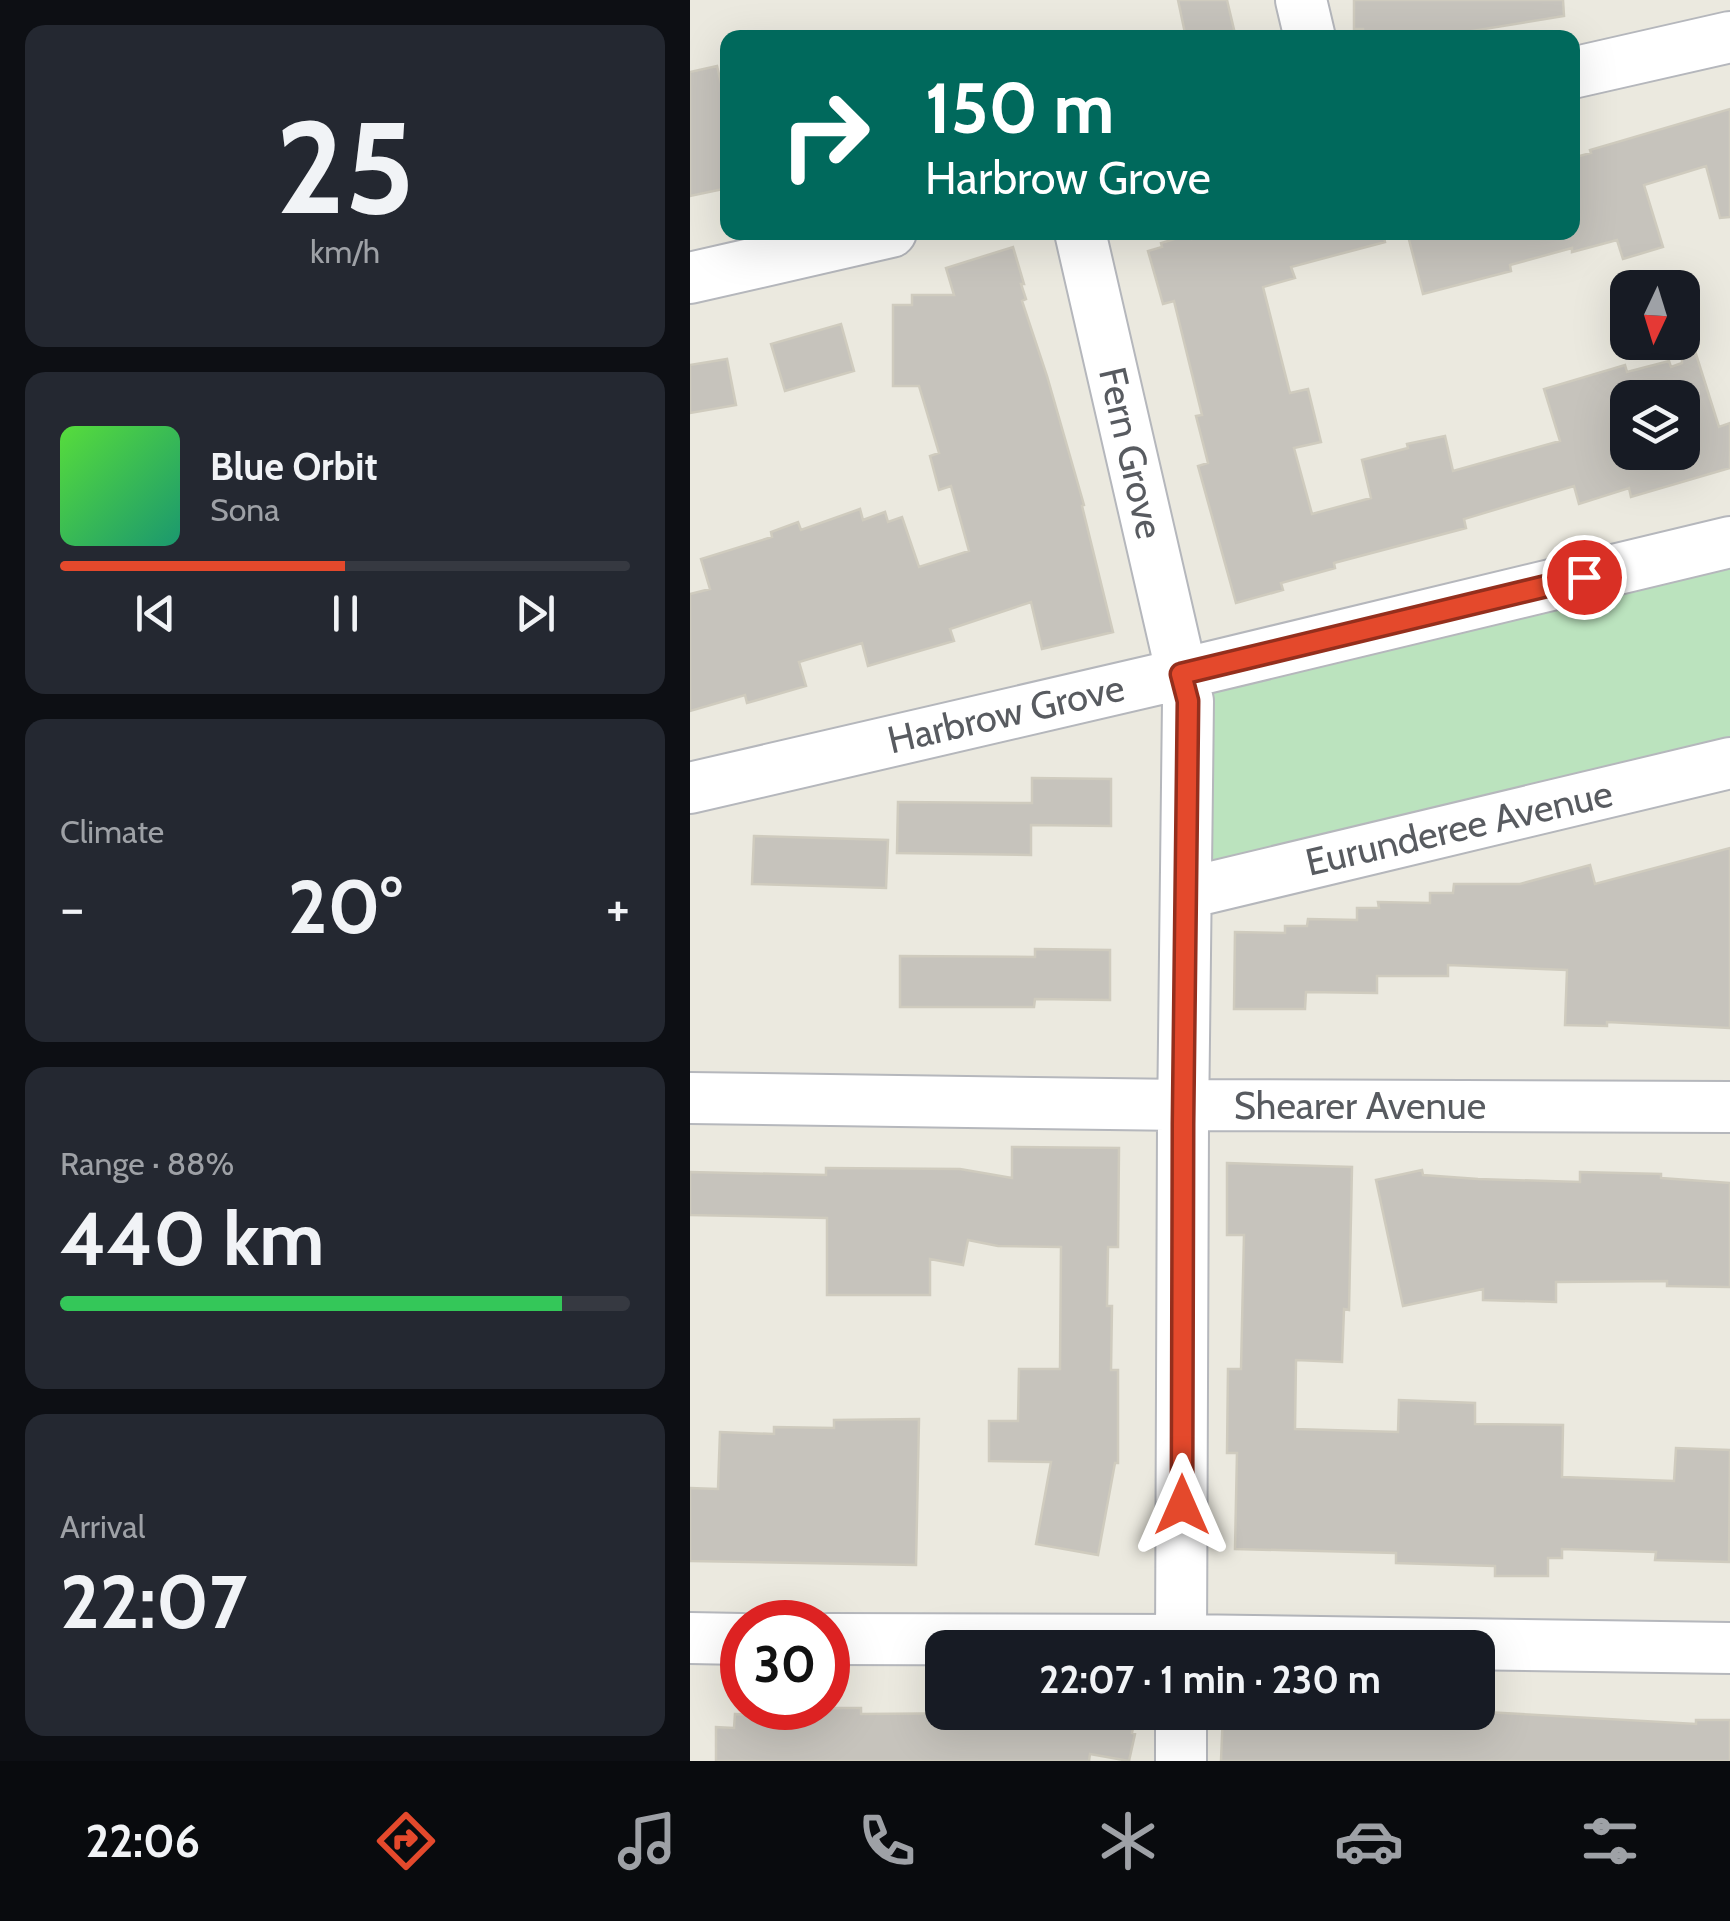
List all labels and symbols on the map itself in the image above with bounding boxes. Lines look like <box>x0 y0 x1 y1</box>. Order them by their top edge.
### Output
north arrow <box>1610 270 1700 360</box>
street label: Fern Grove <box>1089 363 1174 543</box>
pin <box>1542 535 1627 620</box>
street label: Harbrow Grove <box>883 663 1129 764</box>
street label: Eurunderee Avenue <box>1301 769 1617 886</box>
street label: Shearer Avenue <box>1234 1082 1486 1129</box>
position arrow <box>1130 1453 1234 1557</box>
speed limit sign: 30 <box>720 1600 850 1730</box>

